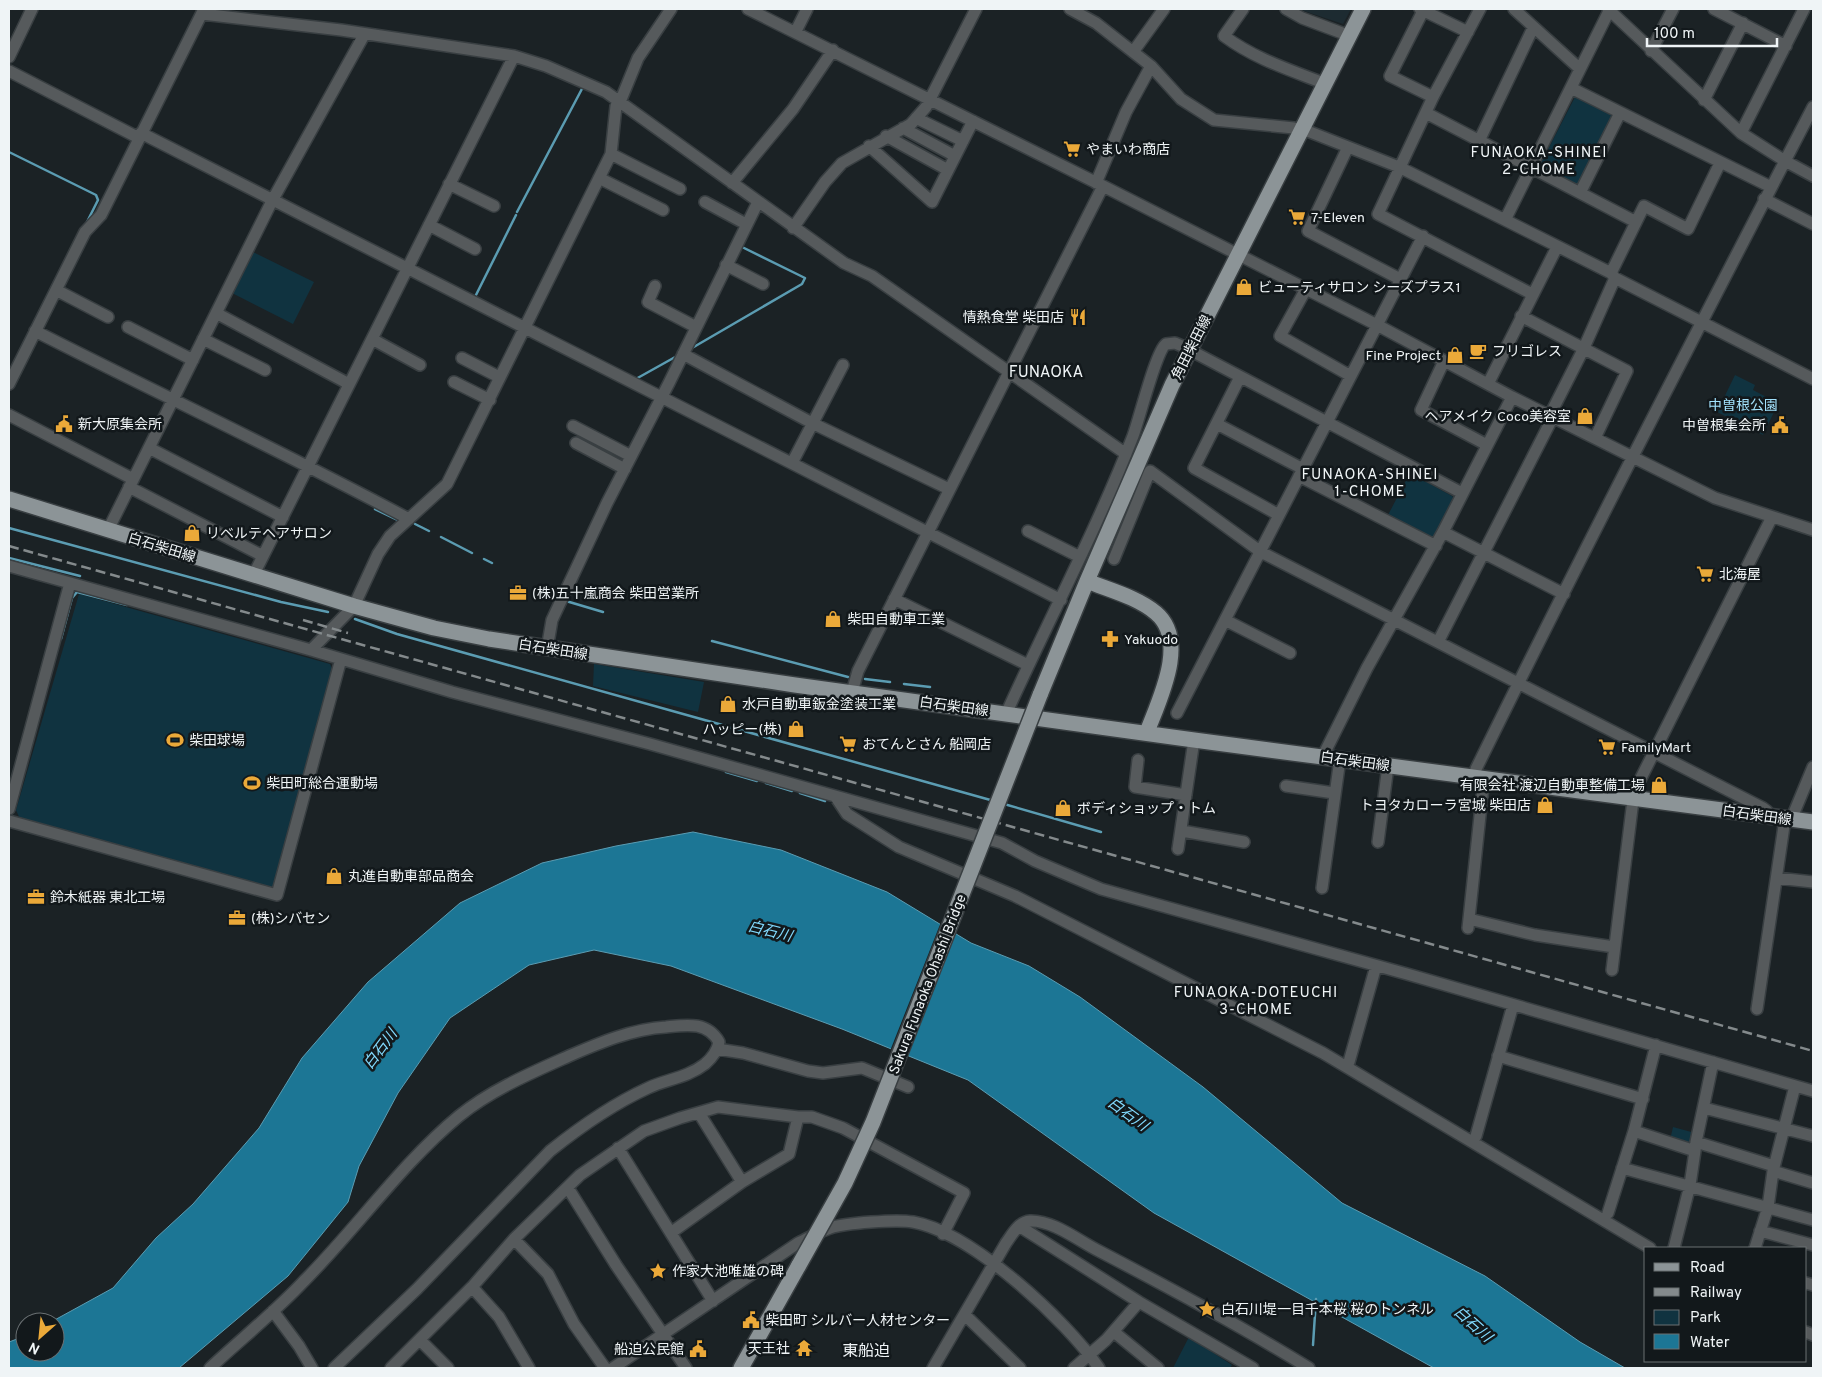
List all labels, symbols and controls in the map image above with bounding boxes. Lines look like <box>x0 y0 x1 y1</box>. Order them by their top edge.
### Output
scale bar <box>1647 15 1777 47</box>
text: 100 m <box>1654 25 1695 44</box>
supermarket icon: やまいわ商店 <box>1062 139 1082 159</box>
place label: やまいわ商店 <box>1086 142 1170 159</box>
district label: FUNAOKA-SHINEI 2-CHOME <box>1471 144 1607 180</box>
supermarket icon: 7-Eleven <box>1287 207 1307 227</box>
place label: 7-Eleven <box>1311 210 1365 227</box>
shop icon: ビューティサロン シーズプラス1 <box>1234 277 1254 297</box>
place label: ビューティサロン シーズプラス1 <box>1258 279 1461 297</box>
restaurant icon: 情熱食堂 柴田店 <box>1068 307 1088 327</box>
place label: 情熱食堂 柴田店 <box>963 309 1064 327</box>
street label: 角田柴田線 <box>1169 313 1216 383</box>
cafe icon: フリゴレス <box>1468 341 1488 361</box>
place label: フリゴレス <box>1492 344 1562 361</box>
shop icon: Fine Project <box>1445 345 1465 365</box>
place label: Fine Project <box>1365 348 1441 365</box>
district label: FUNAOKA <box>1009 363 1083 383</box>
park label: 中曽根公園 <box>1708 398 1778 415</box>
shop icon: ヘアメイク Coco美容室 <box>1575 406 1595 426</box>
place label: ヘアメイク Coco美容室 <box>1425 409 1571 426</box>
public building icon: 新大原集会所 <box>54 414 74 434</box>
public building icon: 中曽根集会所 <box>1770 415 1790 435</box>
place label: 新大原集会所 <box>78 417 162 434</box>
place label: 中曽根集会所 <box>1682 418 1766 435</box>
district label: FUNAOKA-SHINEI 1-CHOME <box>1302 466 1438 502</box>
shop icon: リベルテヘアサロン <box>182 523 202 543</box>
place label: リベルテヘアサロン <box>206 526 332 543</box>
street label: 白石柴田線 <box>126 530 198 567</box>
supermarket icon: 北海屋 <box>1695 564 1715 584</box>
place label: 北海屋 <box>1719 566 1761 584</box>
office icon: (株)五十嵐商会 柴田営業所 <box>508 583 528 603</box>
place label: (株)五十嵐商会 柴田営業所 <box>532 586 699 603</box>
shop icon: 柴田自動車工業 <box>823 609 843 629</box>
place label: 柴田自動車工業 <box>847 612 945 629</box>
pharmacy icon: Yakuodo <box>1100 629 1120 649</box>
place label: Yakuodo <box>1124 632 1178 649</box>
street label: 白石柴田線 <box>517 637 589 664</box>
shop icon: 水戸自動車鈑金塗装工業 <box>718 694 738 714</box>
street label: 白石柴田線 <box>918 694 990 721</box>
place label: 水戸自動車鈑金塗装工業 <box>742 697 896 714</box>
shop icon: ハッピー(株) <box>786 719 806 739</box>
place label: ハッピー(株) <box>702 722 782 739</box>
sports icon: 柴田球場 <box>165 730 185 750</box>
place label: 柴田球場 <box>189 733 245 750</box>
supermarket icon: おてんとさん 船岡店 <box>838 734 858 754</box>
place label: おてんとさん 船岡店 <box>862 737 991 754</box>
supermarket icon: FamilyMart <box>1597 737 1617 757</box>
place label: FamilyMart <box>1621 740 1691 757</box>
street label: 白石柴田線 <box>1319 749 1391 776</box>
sports icon: 柴田町総合運動場 <box>242 773 262 793</box>
shop icon: 有限会社 渡辺自動車整備工場 <box>1649 775 1669 795</box>
place label: 柴田町総合運動場 <box>266 776 378 793</box>
place label: 有限会社 渡辺自動車整備工場 <box>1460 778 1645 795</box>
shop icon: トヨタカローラ宮城 柴田店 <box>1535 795 1555 815</box>
shop icon: ボディショップ・トム <box>1053 798 1073 818</box>
place label: トヨタカローラ宮城 柴田店 <box>1360 798 1531 815</box>
place label: ボディショップ・トム <box>1077 801 1216 818</box>
street label: 白石柴田線 <box>1721 803 1793 830</box>
shop icon: 丸進自動車部品商会 <box>324 866 344 886</box>
place label: 丸進自動車部品商会 <box>348 869 474 886</box>
office icon: 鈴木紙器 東北工場 <box>26 887 46 907</box>
place label: 鈴木紙器 東北工場 <box>50 889 165 907</box>
street label: Sakura Funaoka Ohashi Bridge <box>886 892 971 1077</box>
office icon: (株)シバセン <box>227 908 247 928</box>
place label: (株)シバセン <box>251 911 330 928</box>
water label: 白石川 <box>745 918 796 948</box>
district label: FUNAOKA-DOTEUCHI 3-CHOME <box>1174 984 1338 1020</box>
water label: 白石川 <box>360 1025 404 1074</box>
water label: 白石川 <box>1103 1094 1153 1137</box>
legend <box>1644 1247 1807 1362</box>
text: Road <box>1690 1259 1725 1278</box>
place icon: 作家大池唯雄の碑 <box>648 1261 668 1281</box>
place label: 作家大池唯雄の碑 <box>672 1264 784 1281</box>
text: Railway <box>1690 1284 1742 1303</box>
place icon: 白石川堤一目千本桜 桜のトンネル <box>1197 1299 1217 1319</box>
place label: 白石川堤一目千本桜 桜のトンネル <box>1221 1302 1434 1319</box>
water label: 白石川 <box>1449 1303 1497 1349</box>
text: Park <box>1690 1309 1721 1328</box>
public building icon: 柴田町 シルバー人材センター <box>741 1310 761 1330</box>
north arrow <box>15 1312 65 1362</box>
place label: 柴田町 シルバー人材センター <box>765 1312 950 1330</box>
text: Water <box>1690 1334 1730 1353</box>
text: N <box>26 1337 43 1357</box>
temple icon: 天王社 <box>794 1338 814 1358</box>
public building icon: 船迫公民館 <box>688 1339 708 1359</box>
place label: 天王社 <box>748 1341 790 1358</box>
place label: 船迫公民館 <box>614 1342 684 1359</box>
district label: 東船迫 <box>842 1342 890 1362</box>

